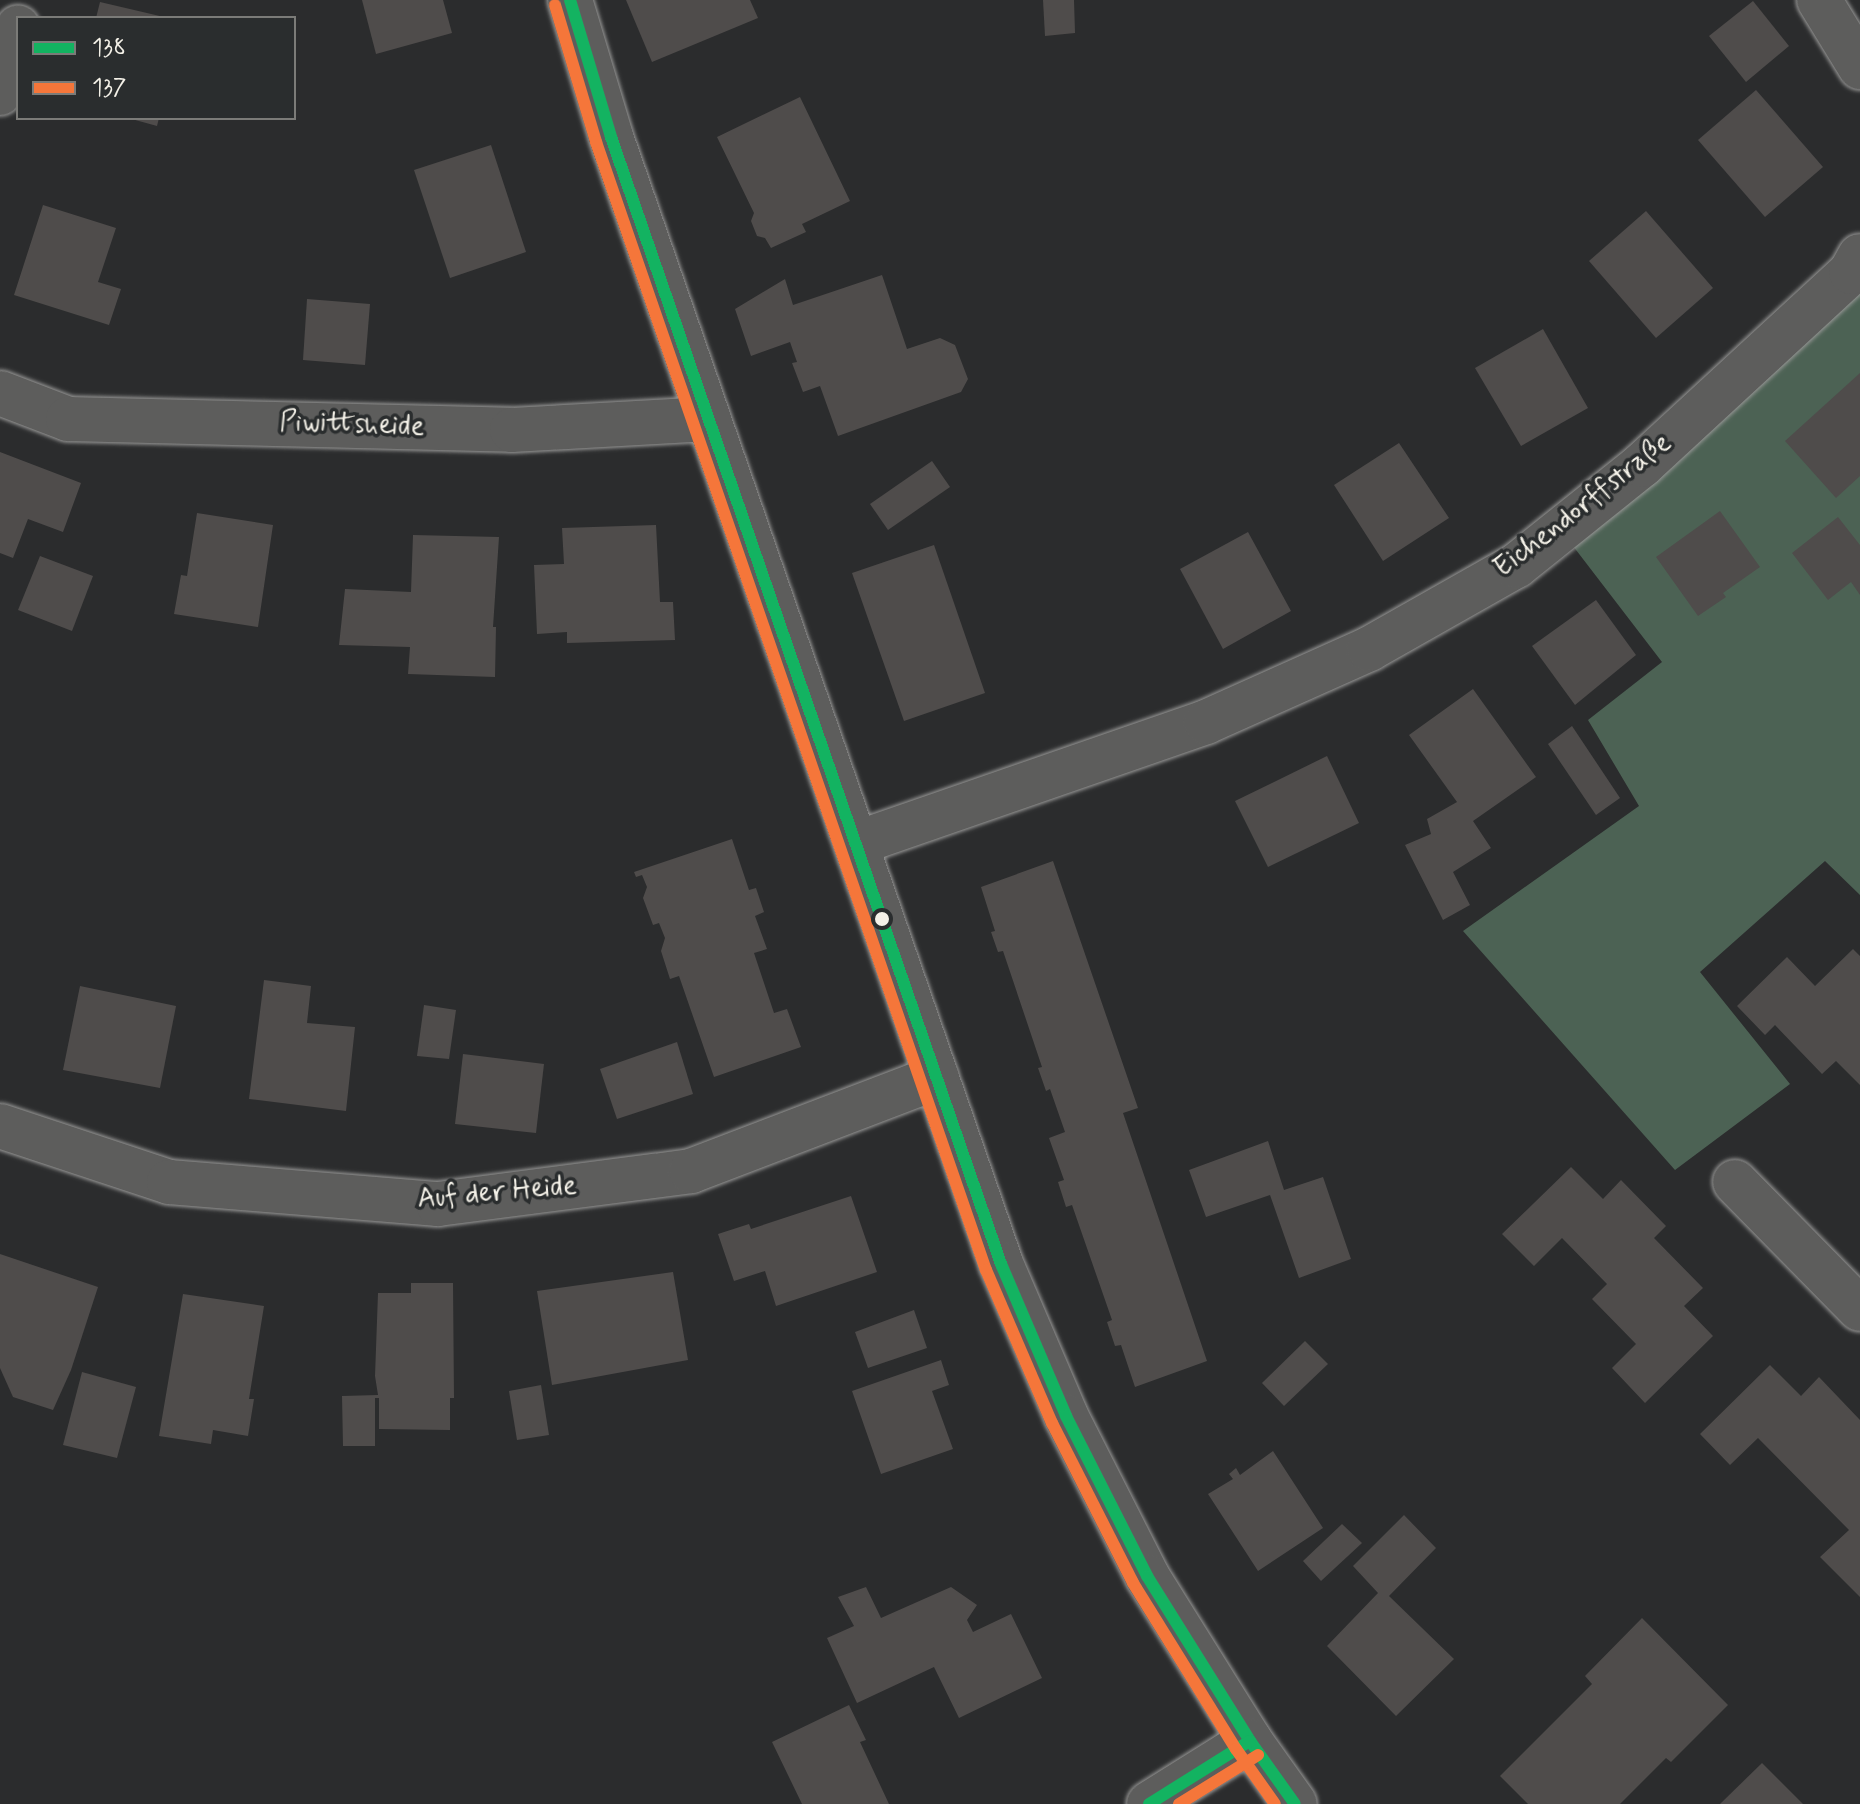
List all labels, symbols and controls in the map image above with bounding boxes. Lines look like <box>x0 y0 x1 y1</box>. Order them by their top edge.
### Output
legend <box>16 16 296 120</box>
text: 138 <box>92 33 126 64</box>
text: 137 <box>92 73 126 104</box>
street label: Piwittsheide <box>279 406 425 444</box>
street label: Eichendorffstraße <box>1488 426 1678 586</box>
unlabelled marker <box>874 911 890 927</box>
street label: Auf der Heide <box>417 1169 577 1217</box>

